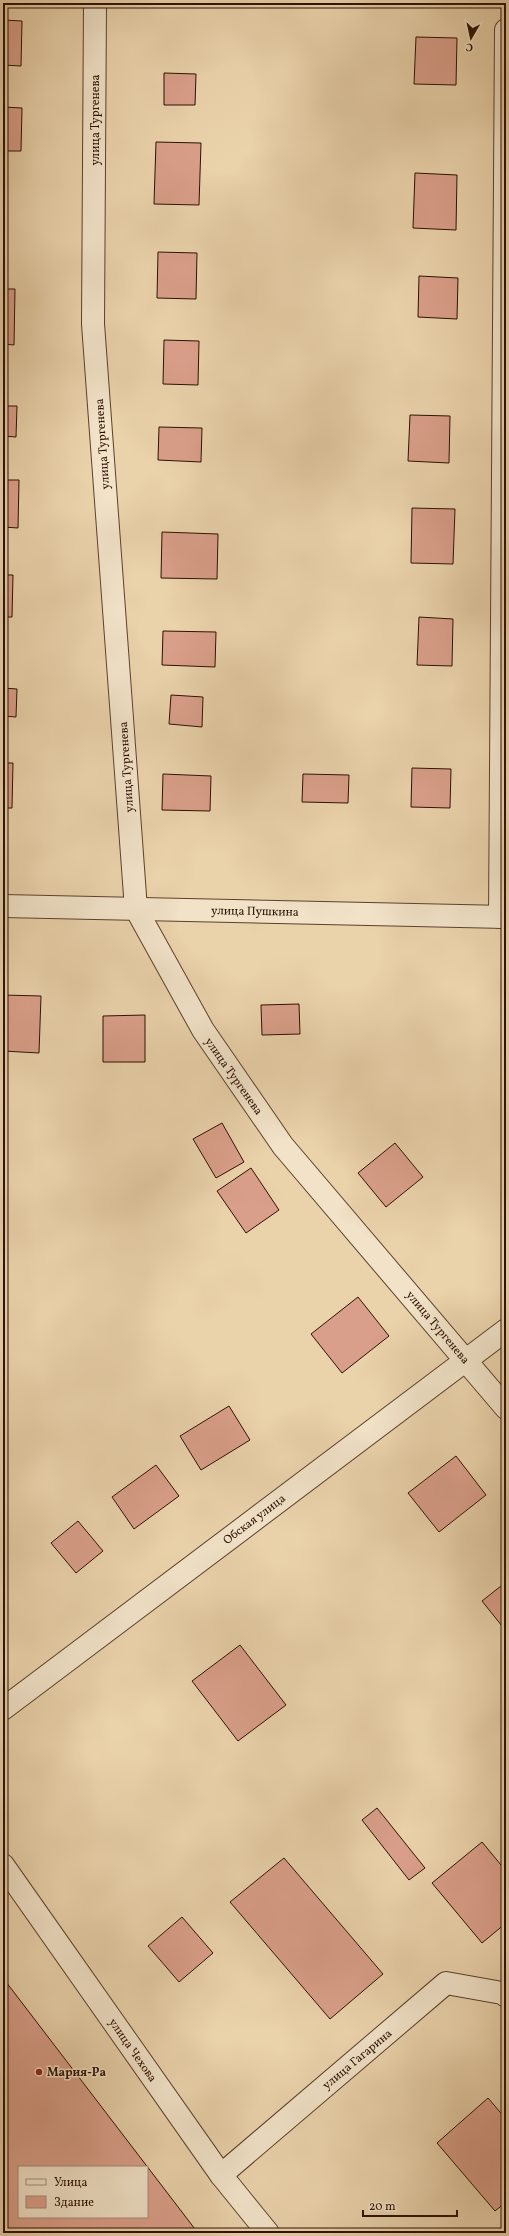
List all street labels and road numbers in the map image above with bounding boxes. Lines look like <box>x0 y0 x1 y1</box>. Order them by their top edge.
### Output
street label: улица Тургенева <box>88 74 104 166</box>
street label: улица Тургенева <box>92 398 114 490</box>
street label: улица Тургенева <box>116 721 138 813</box>
street label: улица Пушкина <box>211 903 299 921</box>
street label: улица Тургенева <box>200 1035 266 1118</box>
street label: улица Тургенева <box>402 1288 473 1368</box>
street label: Обская улица <box>220 1491 289 1549</box>
street label: улица Чехова <box>104 2016 160 2086</box>
street label: улица Гагарина <box>320 2026 396 2094</box>

